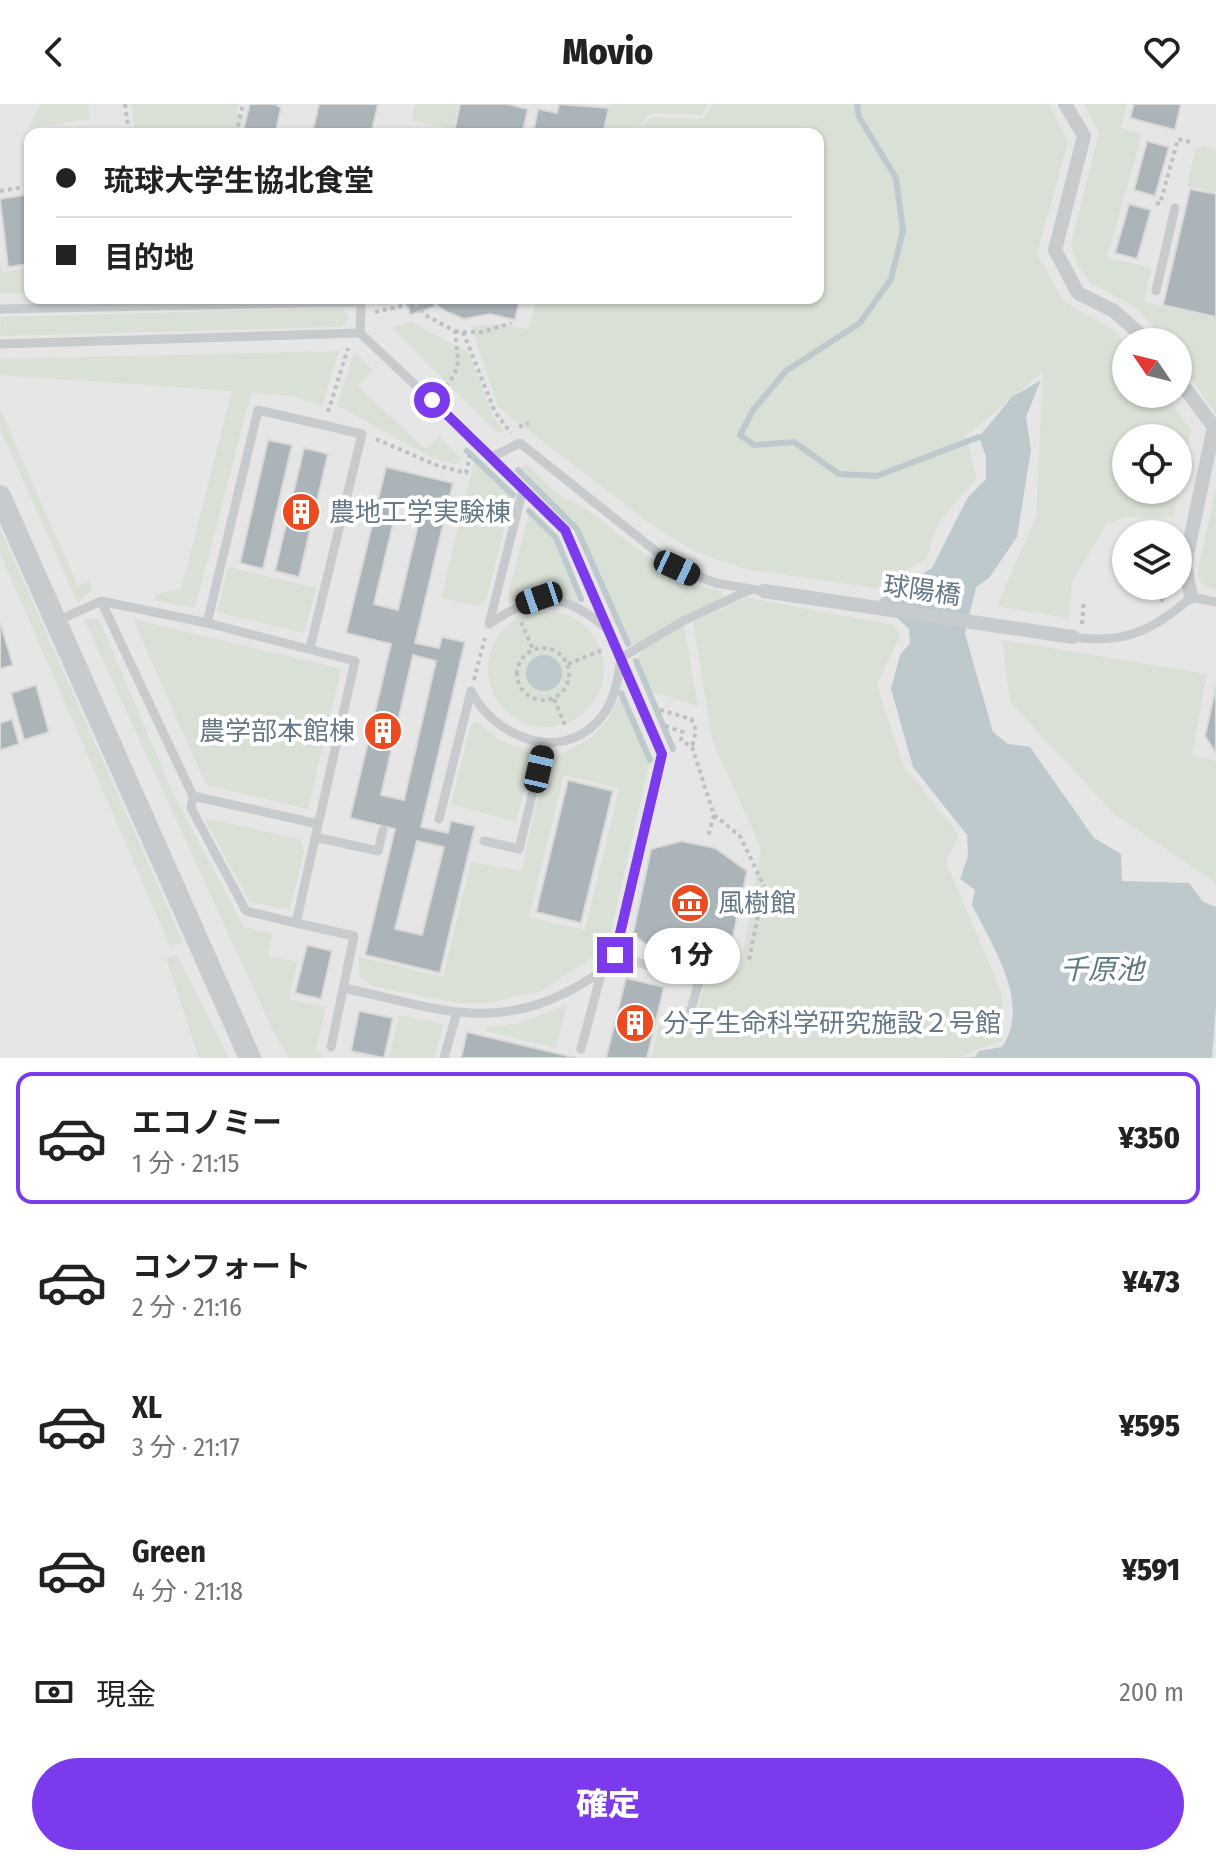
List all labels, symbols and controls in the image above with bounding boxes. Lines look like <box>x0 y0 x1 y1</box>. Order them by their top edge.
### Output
icon: back <box>32 30 76 74</box>
text: Movio <box>563 30 653 74</box>
icon: heart <box>1140 30 1184 74</box>
text: 琉球大学生協北食堂 <box>104 163 374 199</box>
text: 目的地 <box>104 240 194 276</box>
north arrow <box>1112 328 1192 408</box>
map controls <box>1112 328 1192 600</box>
route start <box>414 382 450 418</box>
button: locate <box>1112 424 1192 504</box>
building icon: 農地工学実験棟 <box>280 491 322 533</box>
place label: 農地工学実験棟 <box>329 497 511 528</box>
button: layers <box>1112 520 1192 600</box>
car <box>650 547 704 589</box>
street label: 球陽橋 <box>881 570 963 611</box>
car <box>512 579 566 617</box>
building icon: 農学部本館棟 <box>362 710 404 752</box>
place label: 農学部本館棟 <box>199 716 355 747</box>
car <box>522 743 556 795</box>
museum icon: 風樹館 <box>669 882 711 924</box>
place label: 風樹館 <box>718 888 796 919</box>
callout: 1 分 <box>643 927 739 983</box>
route end <box>597 937 633 973</box>
text: 1 分 <box>671 940 713 971</box>
water label: 千原池 <box>1060 953 1147 986</box>
building icon: 分子生命科学研究施設２号館 <box>614 1002 656 1044</box>
place label: 分子生命科学研究施設２号館 <box>663 1008 1001 1039</box>
icon: car <box>36 1102 108 1174</box>
text: エコノミー <box>132 1105 282 1141</box>
text: ¥350 <box>1118 1120 1180 1156</box>
text: 1 分 · 21:15 <box>132 1148 240 1179</box>
icon: car <box>36 1246 108 1318</box>
text: コンフォート <box>132 1249 311 1285</box>
text: ¥473 <box>1122 1264 1180 1300</box>
text: 2 分 · 21:16 <box>132 1292 242 1323</box>
icon: car <box>36 1390 108 1462</box>
text: XL <box>132 1390 162 1426</box>
text: ¥595 <box>1119 1408 1180 1444</box>
text: 3 分 · 21:17 <box>132 1432 240 1463</box>
icon: car <box>36 1534 108 1606</box>
text: Green <box>132 1534 206 1570</box>
text: ¥591 <box>1122 1552 1180 1588</box>
text: 4 分 · 21:18 <box>132 1576 243 1607</box>
icon: cash <box>32 1670 76 1714</box>
text: 現金 <box>96 1677 156 1713</box>
text: 200 m <box>1119 1677 1184 1708</box>
button: 確定 <box>32 1758 1184 1850</box>

